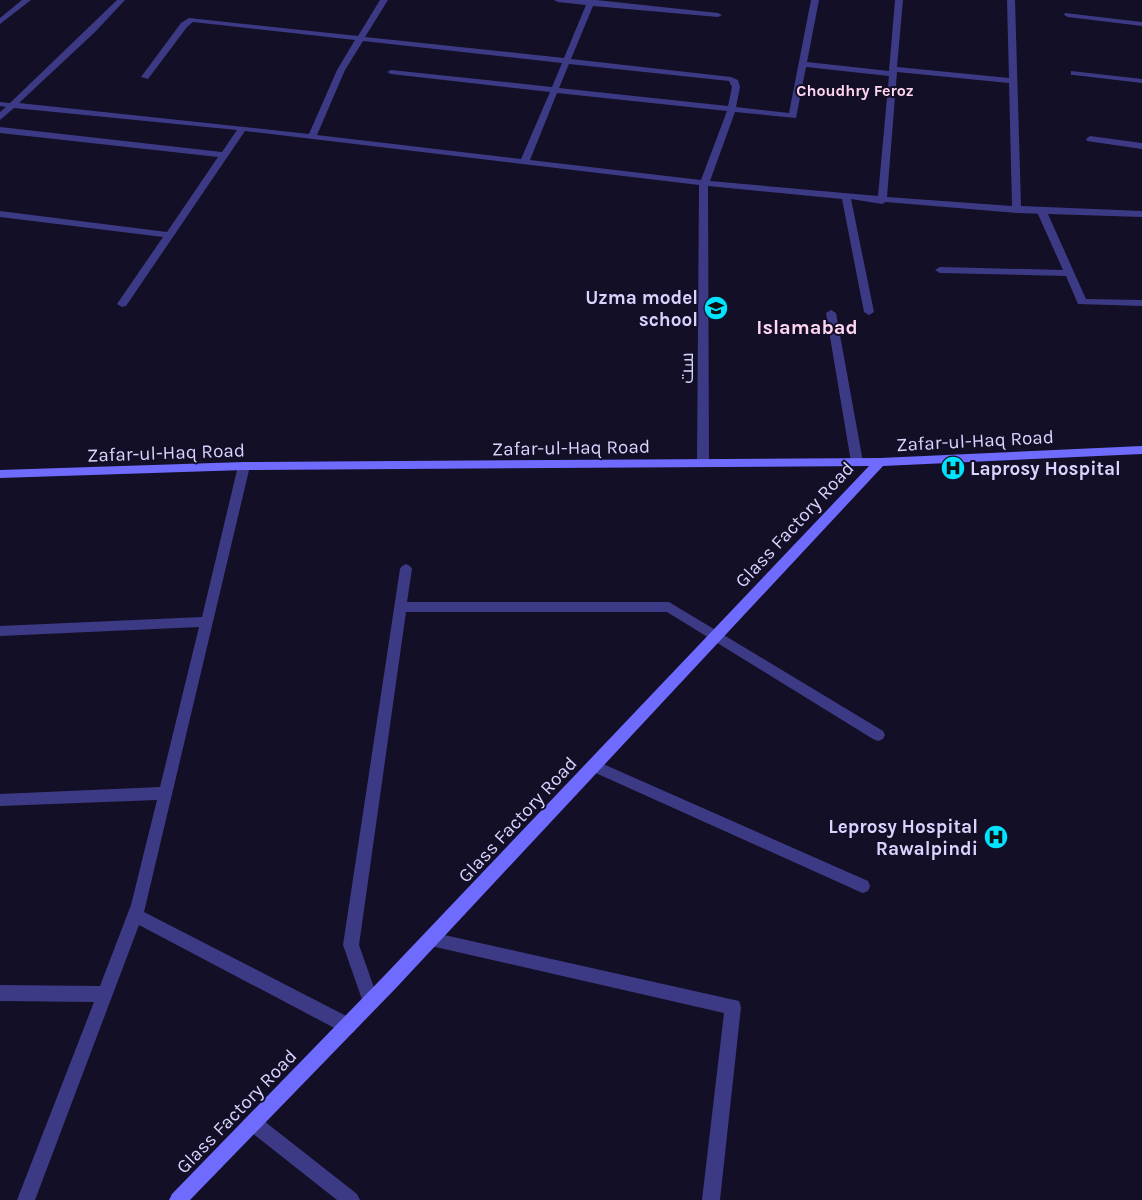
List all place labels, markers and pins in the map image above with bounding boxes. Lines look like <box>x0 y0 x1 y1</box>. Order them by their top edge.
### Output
place label: Uzma model school <box>585 287 698 331</box>
school or university icon: Uzma model school <box>703 295 729 321</box>
hospital icon: Laprosy Hospital <box>940 455 966 481</box>
place label: Laprosy Hospital <box>970 458 1121 480</box>
place label: Leprosy Hospital Rawalpindi <box>828 816 978 860</box>
hospital icon: Leprosy Hospital Rawalpindi <box>983 824 1009 850</box>

